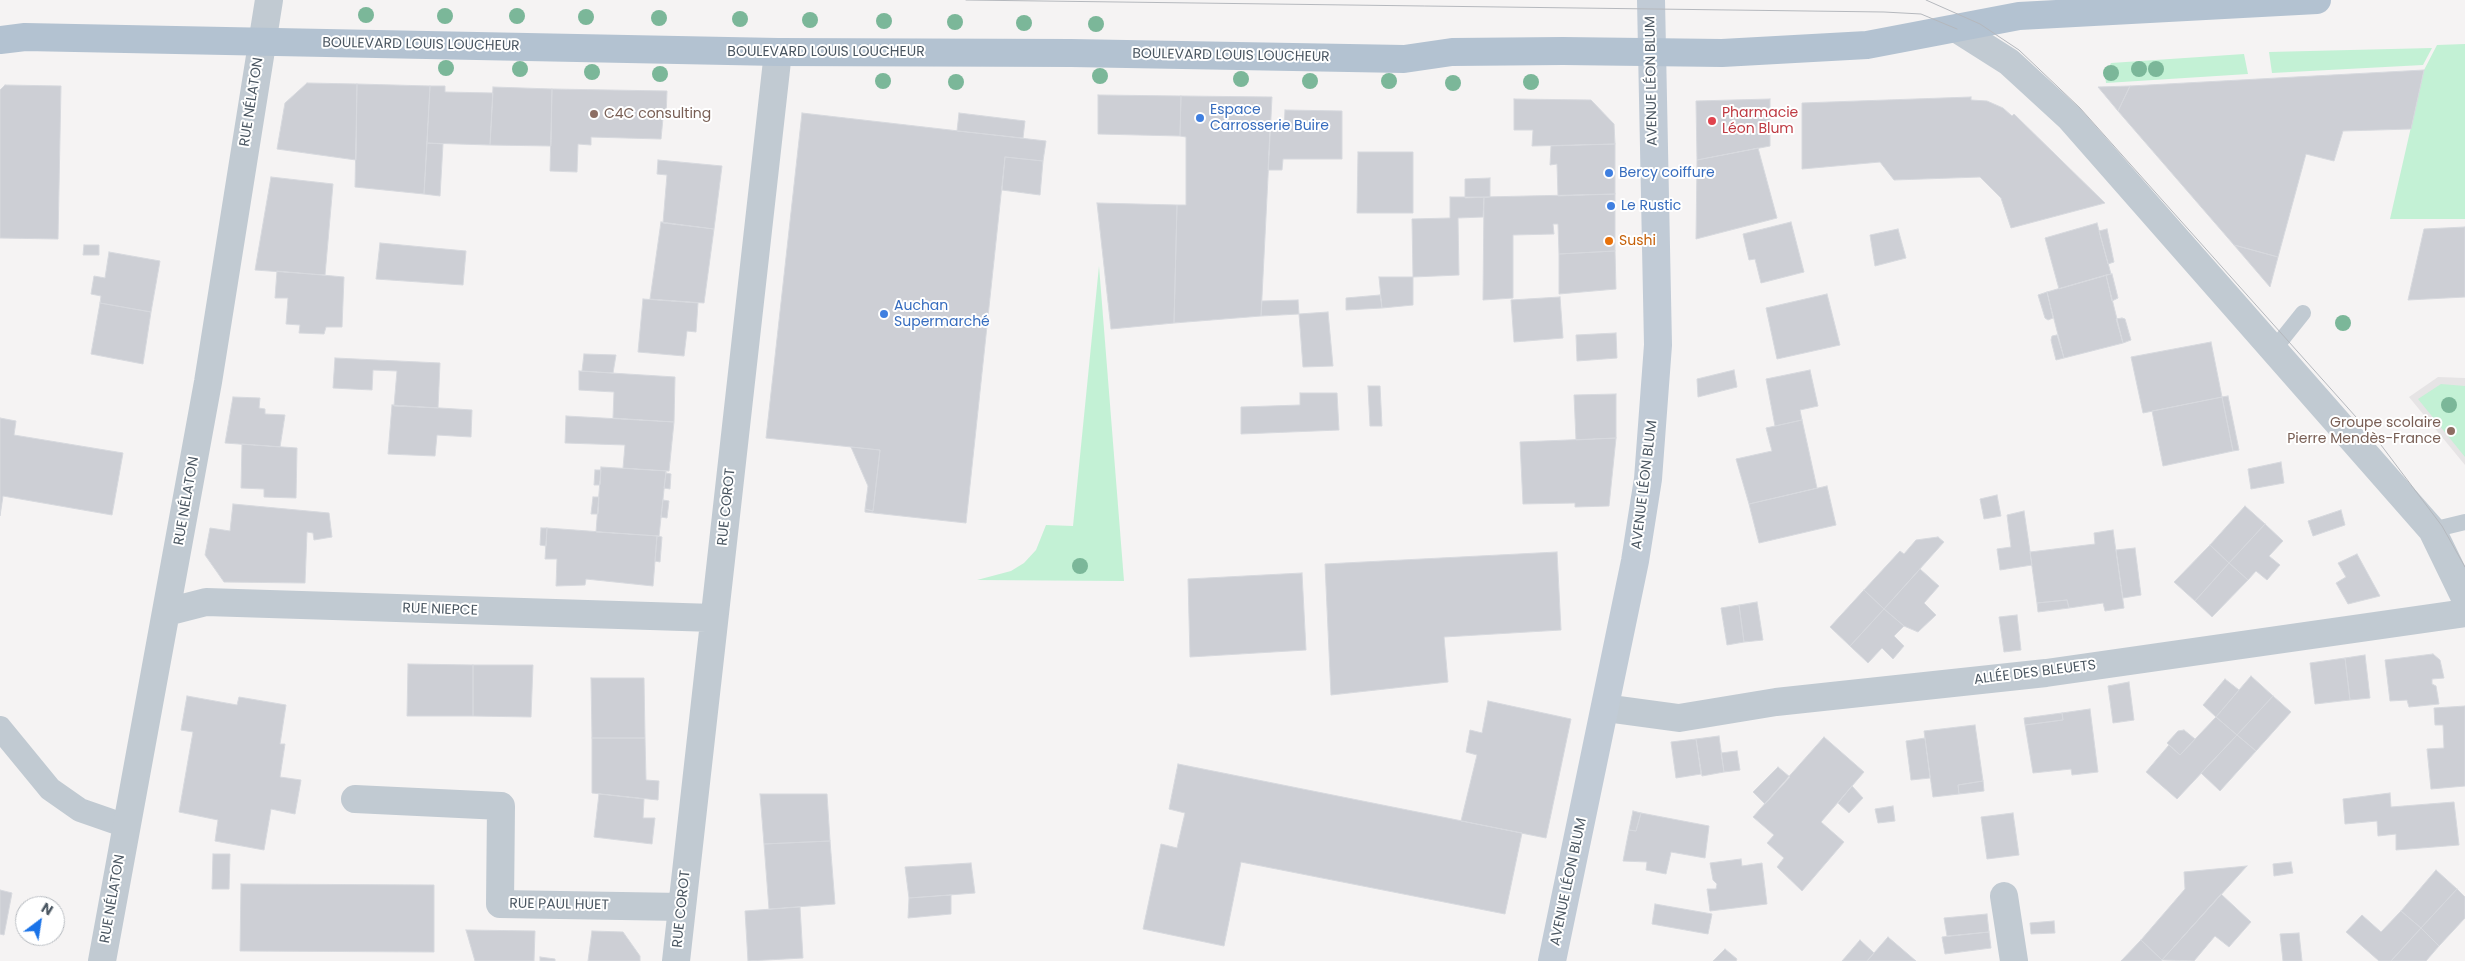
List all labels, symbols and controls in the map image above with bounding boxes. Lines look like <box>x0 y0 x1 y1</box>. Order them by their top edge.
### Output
street label: AVENUE LÉON BLUM <box>1642 16 1662 146</box>
street label: BOULEVARD LOUIS LOUCHEUR <box>322 35 520 55</box>
street label: BOULEVARD LOUIS LOUCHEUR <box>727 44 925 60</box>
street label: BOULEVARD LOUIS LOUCHEUR <box>1132 46 1330 66</box>
street label: RUE NÉLATON <box>237 56 267 148</box>
place label: Espace Carrosserie Buire <box>1210 102 1329 134</box>
place label: Pharmacie Léon Blum <box>1722 105 1798 138</box>
place label: C4C consulting <box>604 106 711 122</box>
marker: C4C consulting <box>588 108 600 120</box>
marker: Espace Carrosserie Buire <box>1194 112 1206 124</box>
marker: Pharmacie Léon Blum <box>1706 115 1718 127</box>
place label: Bercy coiffure <box>1619 165 1715 181</box>
marker: Bercy coiffure <box>1603 167 1615 179</box>
place label: Le Rustic <box>1621 198 1681 214</box>
marker: Le Rustic <box>1605 200 1617 212</box>
place label: Sushi <box>1619 233 1656 249</box>
marker: Sushi <box>1603 235 1615 247</box>
place label: Auchan Supermarché <box>894 298 990 331</box>
marker: Auchan Supermarché <box>878 308 890 320</box>
place label: Groupe scolaire Pierre Mendès-France <box>2287 415 2441 448</box>
street label: AVENUE LÉON BLUM <box>1629 419 1661 551</box>
marker: Groupe scolaire Pierre Mendès-France <box>2445 425 2457 437</box>
street label: RUE NÉLATON <box>171 455 203 547</box>
street label: RUE COROT <box>715 467 739 547</box>
street label: RUE NIEPCE <box>402 600 478 620</box>
street label: ALLÉE DES BLEUETS <box>1973 657 2097 689</box>
street label: AVENUE LÉON BLUM <box>1547 817 1591 947</box>
street label: RUE NÉLATON <box>97 853 129 945</box>
street label: RUE COROT <box>670 869 694 949</box>
north arrow <box>15 896 65 946</box>
street label: RUE PAUL HUET <box>509 896 609 914</box>
text: N <box>38 898 57 920</box>

